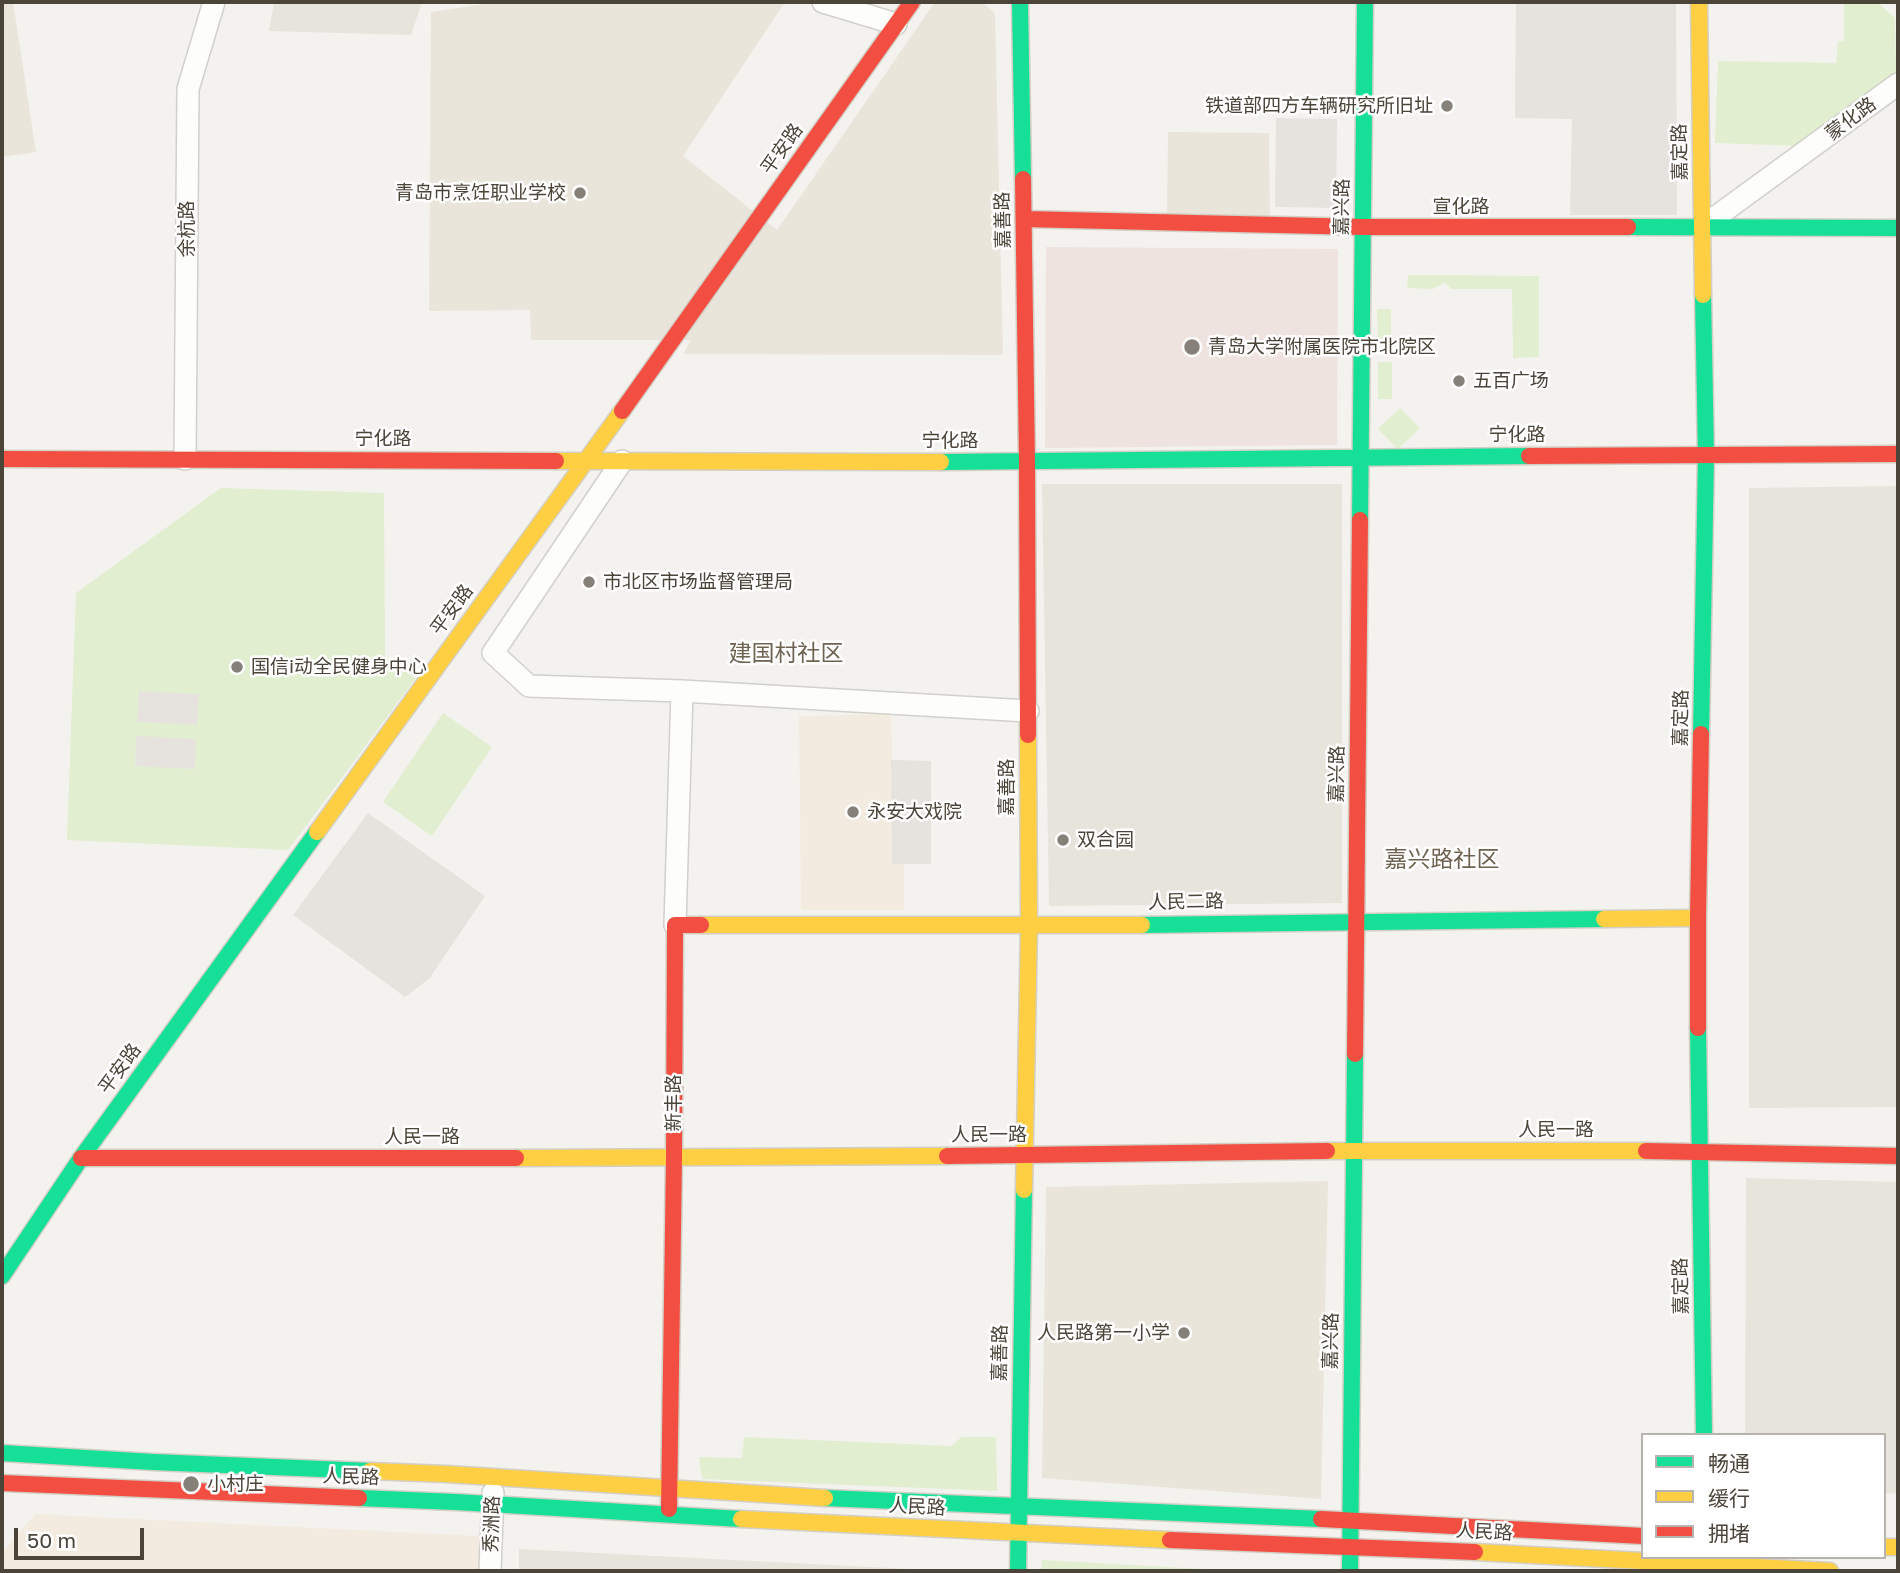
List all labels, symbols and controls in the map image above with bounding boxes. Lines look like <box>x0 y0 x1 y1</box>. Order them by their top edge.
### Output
street label: 蒙化路 <box>1821 93 1881 145</box>
place label: 铁道部四方车辆研究所旧址 <box>1205 95 1433 117</box>
marker: 铁道部四方车辆研究所旧址 <box>1439 98 1455 114</box>
street label: 平安路 <box>756 119 808 179</box>
street label: 嘉定路 <box>1668 123 1692 181</box>
street label: 嘉兴路 <box>1330 178 1354 236</box>
place label: 青岛市烹饪职业学校 <box>395 182 566 204</box>
marker: 青岛市烹饪职业学校 <box>572 185 588 201</box>
street label: 嘉善路 <box>991 191 1015 249</box>
street label: 宣化路 <box>1433 196 1489 218</box>
street label: 余杭路 <box>176 201 198 257</box>
place label: 青岛大学附属医院市北院区 <box>1208 336 1436 358</box>
marker: 青岛大学附属医院市北院区 <box>1182 337 1202 357</box>
place label: 五百广场 <box>1473 370 1549 392</box>
marker: 五百广场 <box>1451 373 1467 389</box>
street label: 宁化路 <box>1489 424 1545 446</box>
street label: 宁化路 <box>355 428 411 450</box>
street label: 宁化路 <box>922 430 978 452</box>
place label: 市北区市场监督管理局 <box>603 571 793 593</box>
marker: 市北区市场监督管理局 <box>581 574 597 590</box>
street label: 平安路 <box>426 580 478 640</box>
district label: 建国村社区 <box>729 640 843 668</box>
place label: 国信i动全民健身中心 <box>251 656 427 678</box>
marker: 国信i动全民健身中心 <box>229 659 245 675</box>
street label: 嘉定路 <box>1669 689 1693 747</box>
street label: 嘉兴路 <box>1325 745 1349 803</box>
street label: 嘉善路 <box>996 759 1018 815</box>
place label: 永安大戏院 <box>867 801 962 823</box>
marker: 永安大戏院 <box>845 804 861 820</box>
place label: 双合园 <box>1077 829 1134 851</box>
marker: 双合园 <box>1055 832 1071 848</box>
district label: 嘉兴路社区 <box>1385 846 1499 874</box>
street label: 人民二路 <box>1148 890 1224 914</box>
street label: 平安路 <box>94 1039 146 1099</box>
street label: 新丰路 <box>663 1075 685 1131</box>
street label: 人民一路 <box>1518 1119 1594 1141</box>
street label: 人民一路 <box>951 1124 1027 1146</box>
street label: 人民一路 <box>384 1126 460 1148</box>
street label: 嘉定路 <box>1669 1257 1693 1315</box>
street label: 嘉兴路 <box>1319 1312 1343 1370</box>
place label: 人民路第一小学 <box>1037 1322 1170 1344</box>
street label: 嘉善路 <box>988 1324 1012 1382</box>
marker: 人民路第一小学 <box>1176 1325 1192 1341</box>
legend <box>1641 1433 1886 1559</box>
text: 畅通 <box>1708 1450 1750 1476</box>
street label: 人民路 <box>322 1465 380 1489</box>
place label: 小村庄 <box>207 1473 264 1495</box>
marker: 小村庄 <box>181 1474 201 1494</box>
text: 缓行 <box>1708 1485 1750 1511</box>
street label: 人民路 <box>888 1494 946 1520</box>
street label: 秀洲路 <box>480 1495 504 1553</box>
scale bar <box>18 1514 147 1558</box>
street label: 人民路 <box>1455 1519 1513 1545</box>
text: 拥堵 <box>1708 1520 1750 1546</box>
text: 50 m <box>27 1527 76 1553</box>

